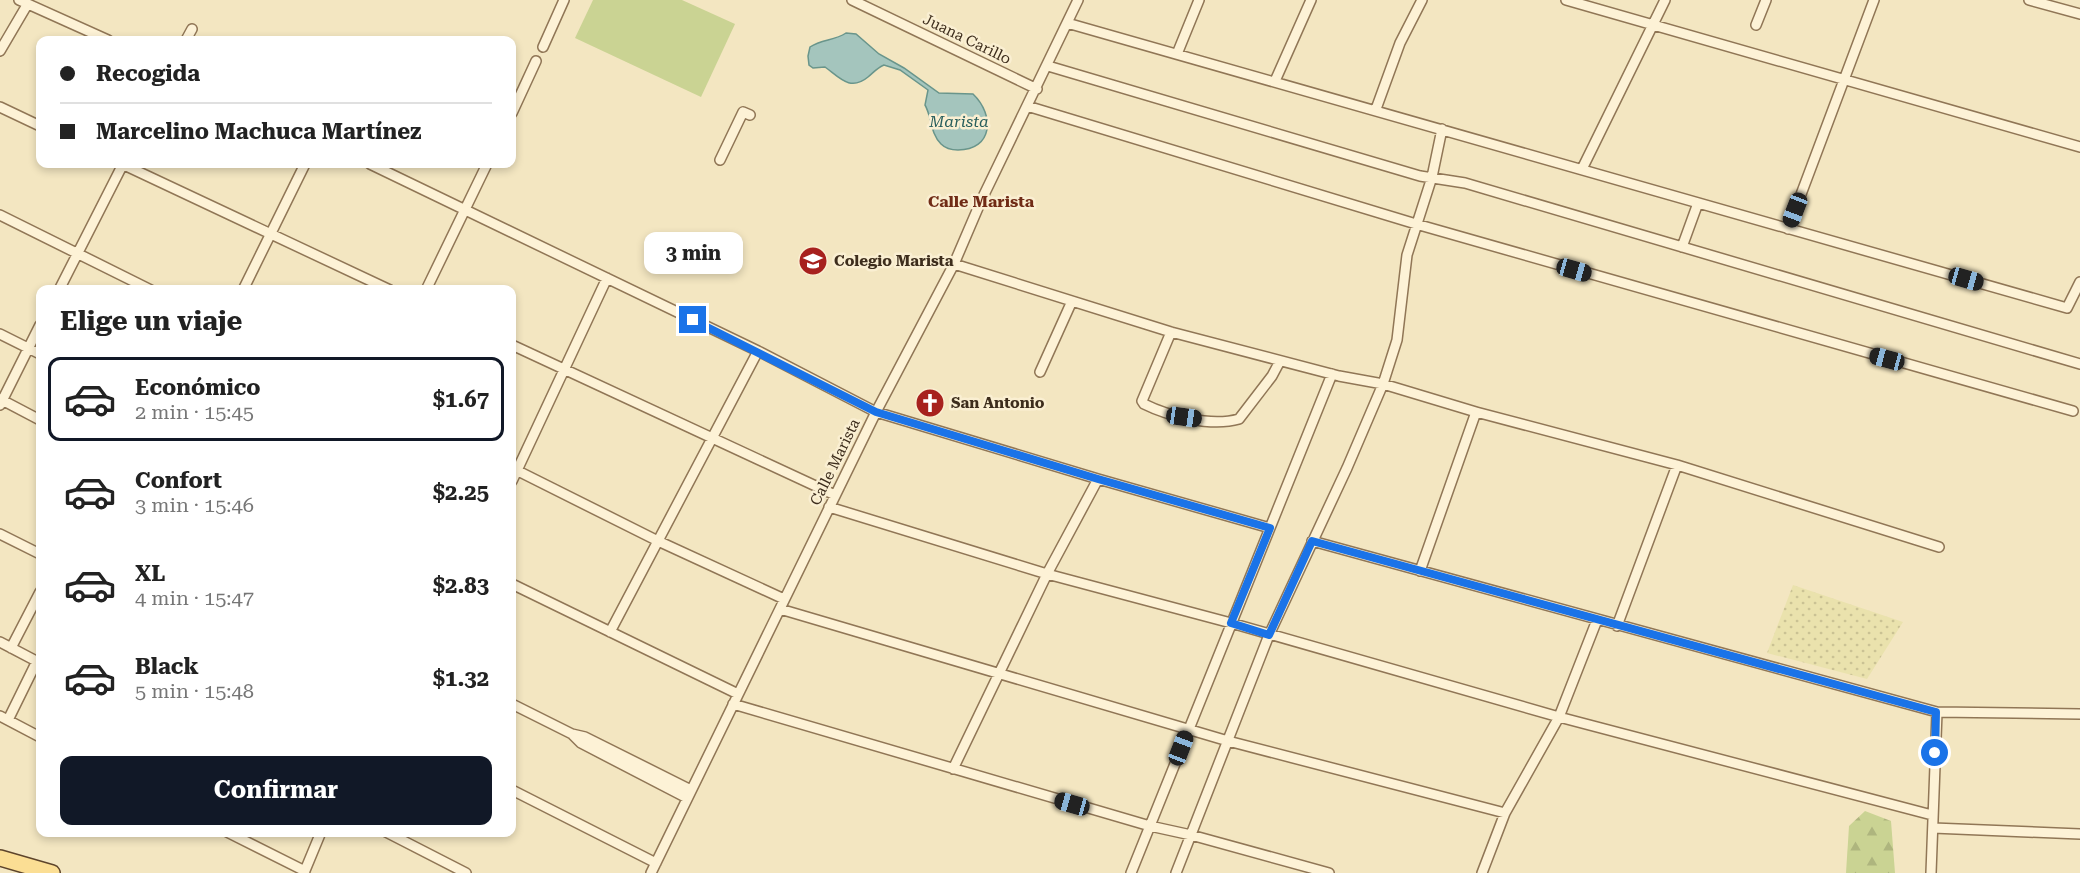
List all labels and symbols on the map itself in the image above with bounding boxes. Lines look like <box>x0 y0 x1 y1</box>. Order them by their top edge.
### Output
street label: Juana Carillo <box>920 10 1014 68</box>
water label: Marista <box>928 112 989 131</box>
car <box>1780 190 1810 230</box>
district label: Calle Marista <box>928 192 1035 211</box>
callout: 3 min <box>644 233 742 275</box>
school or university icon: Colegio Marista <box>797 245 829 277</box>
place label: Colegio Marista <box>834 252 954 270</box>
car <box>1554 256 1594 284</box>
car <box>1946 265 1986 293</box>
route end <box>679 306 706 333</box>
car <box>1867 346 1907 372</box>
church icon: San Antonio <box>914 387 946 419</box>
place label: San Antonio <box>951 394 1045 412</box>
car <box>1165 406 1203 428</box>
street label: Calle Marista <box>806 416 864 508</box>
car <box>1166 728 1196 768</box>
route start <box>1921 739 1948 766</box>
car <box>1052 790 1092 818</box>

